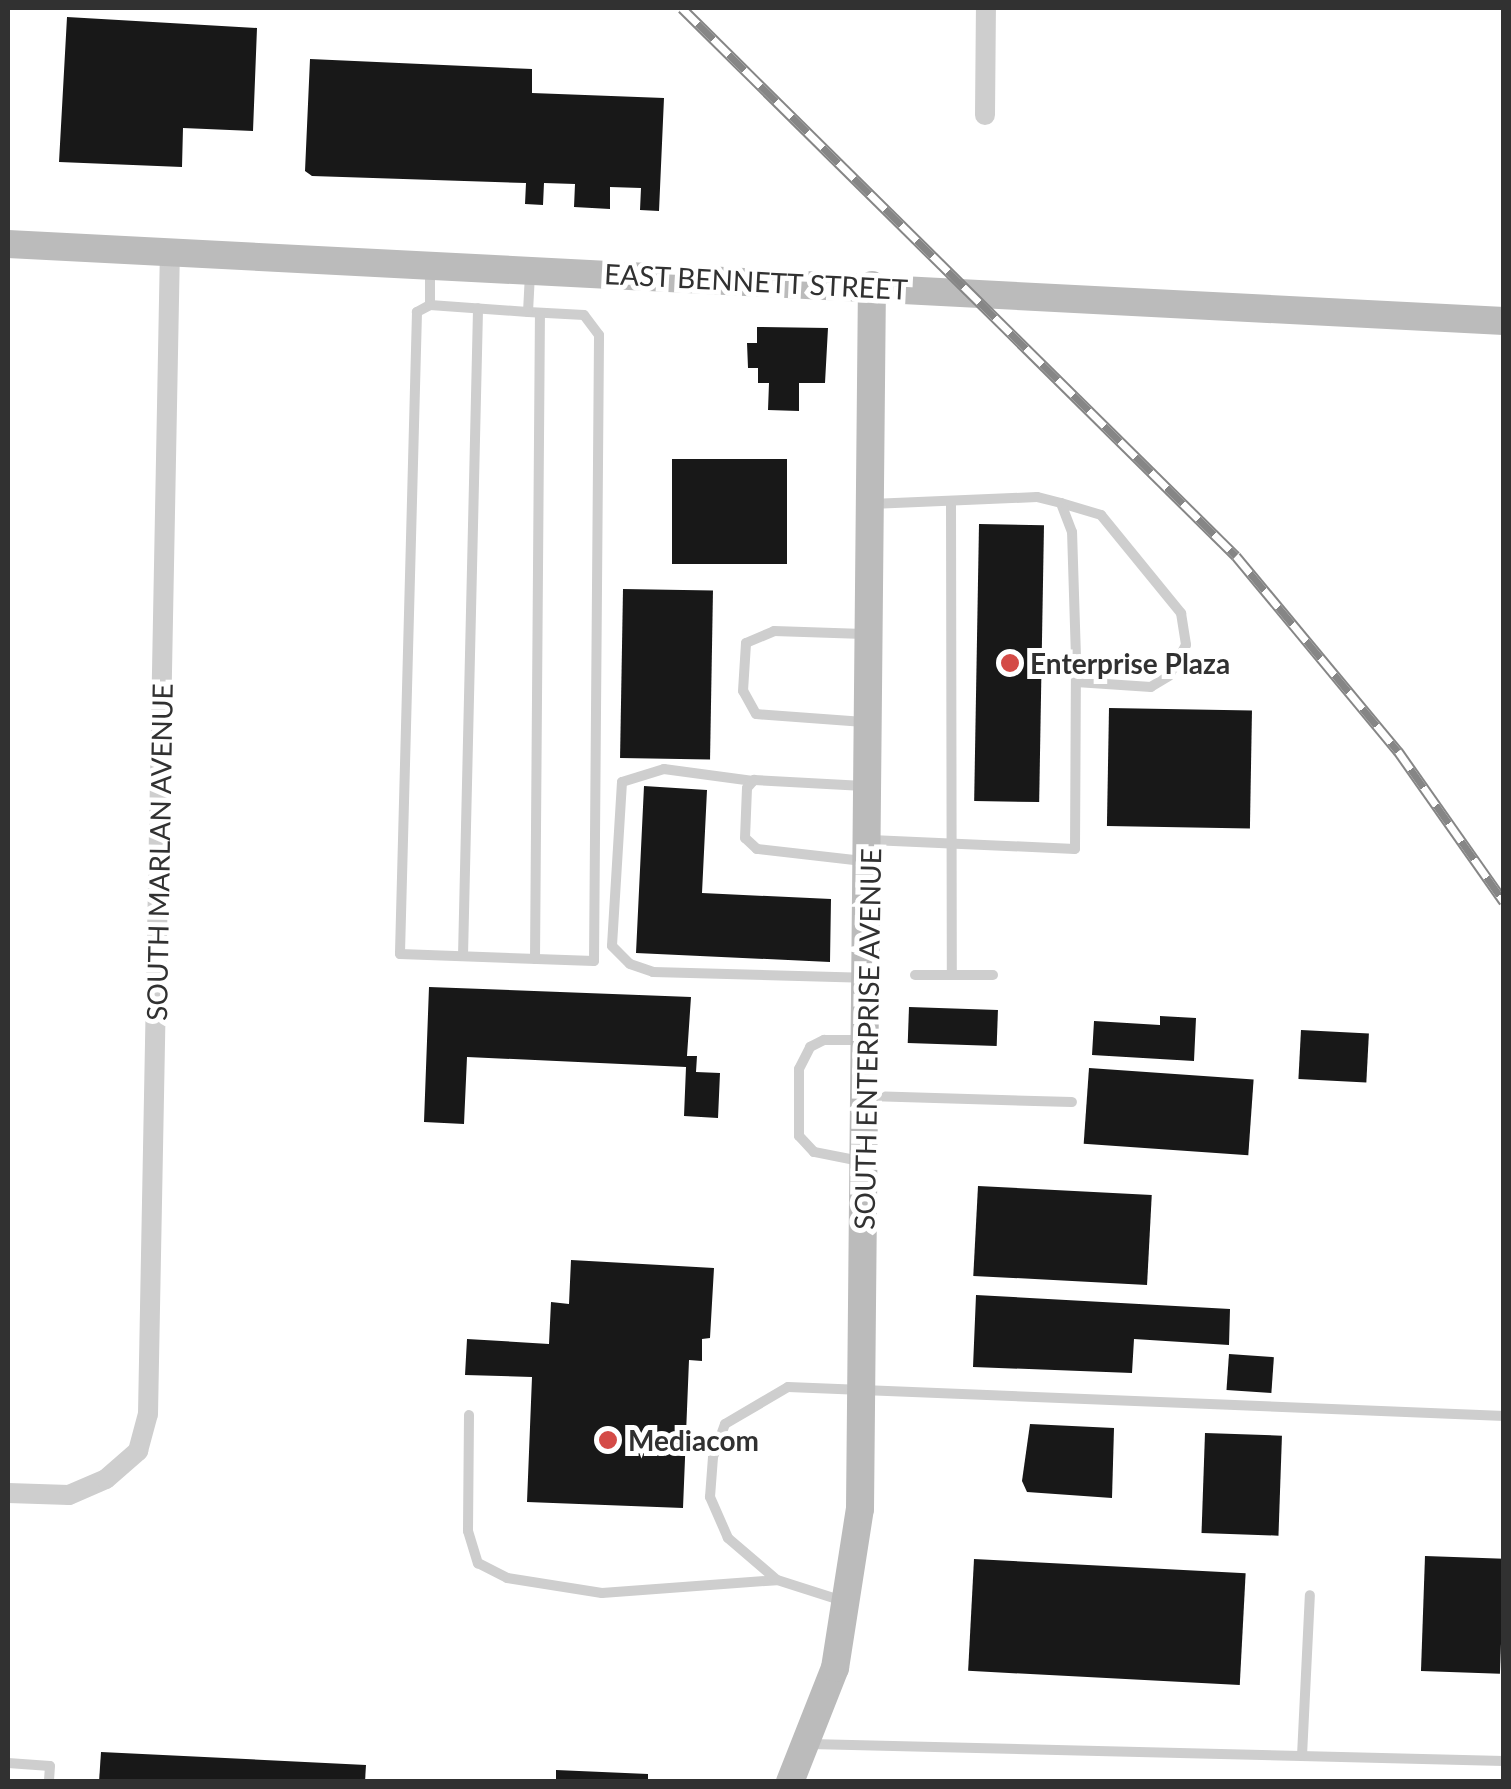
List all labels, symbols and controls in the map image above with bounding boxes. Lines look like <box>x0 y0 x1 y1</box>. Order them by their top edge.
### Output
street label: EAST BENNETT STREET <box>603 256 909 306</box>
place label: Enterprise Plaza <box>1030 646 1230 680</box>
marker: Enterprise Plaza <box>999 652 1021 674</box>
street label: SOUTH MARLAN AVENUE <box>139 683 179 1021</box>
street label: SOUTH ENTERPRISE AVENUE <box>847 847 887 1231</box>
place label: Mediacom <box>628 1423 759 1457</box>
marker: Mediacom <box>597 1429 619 1451</box>

